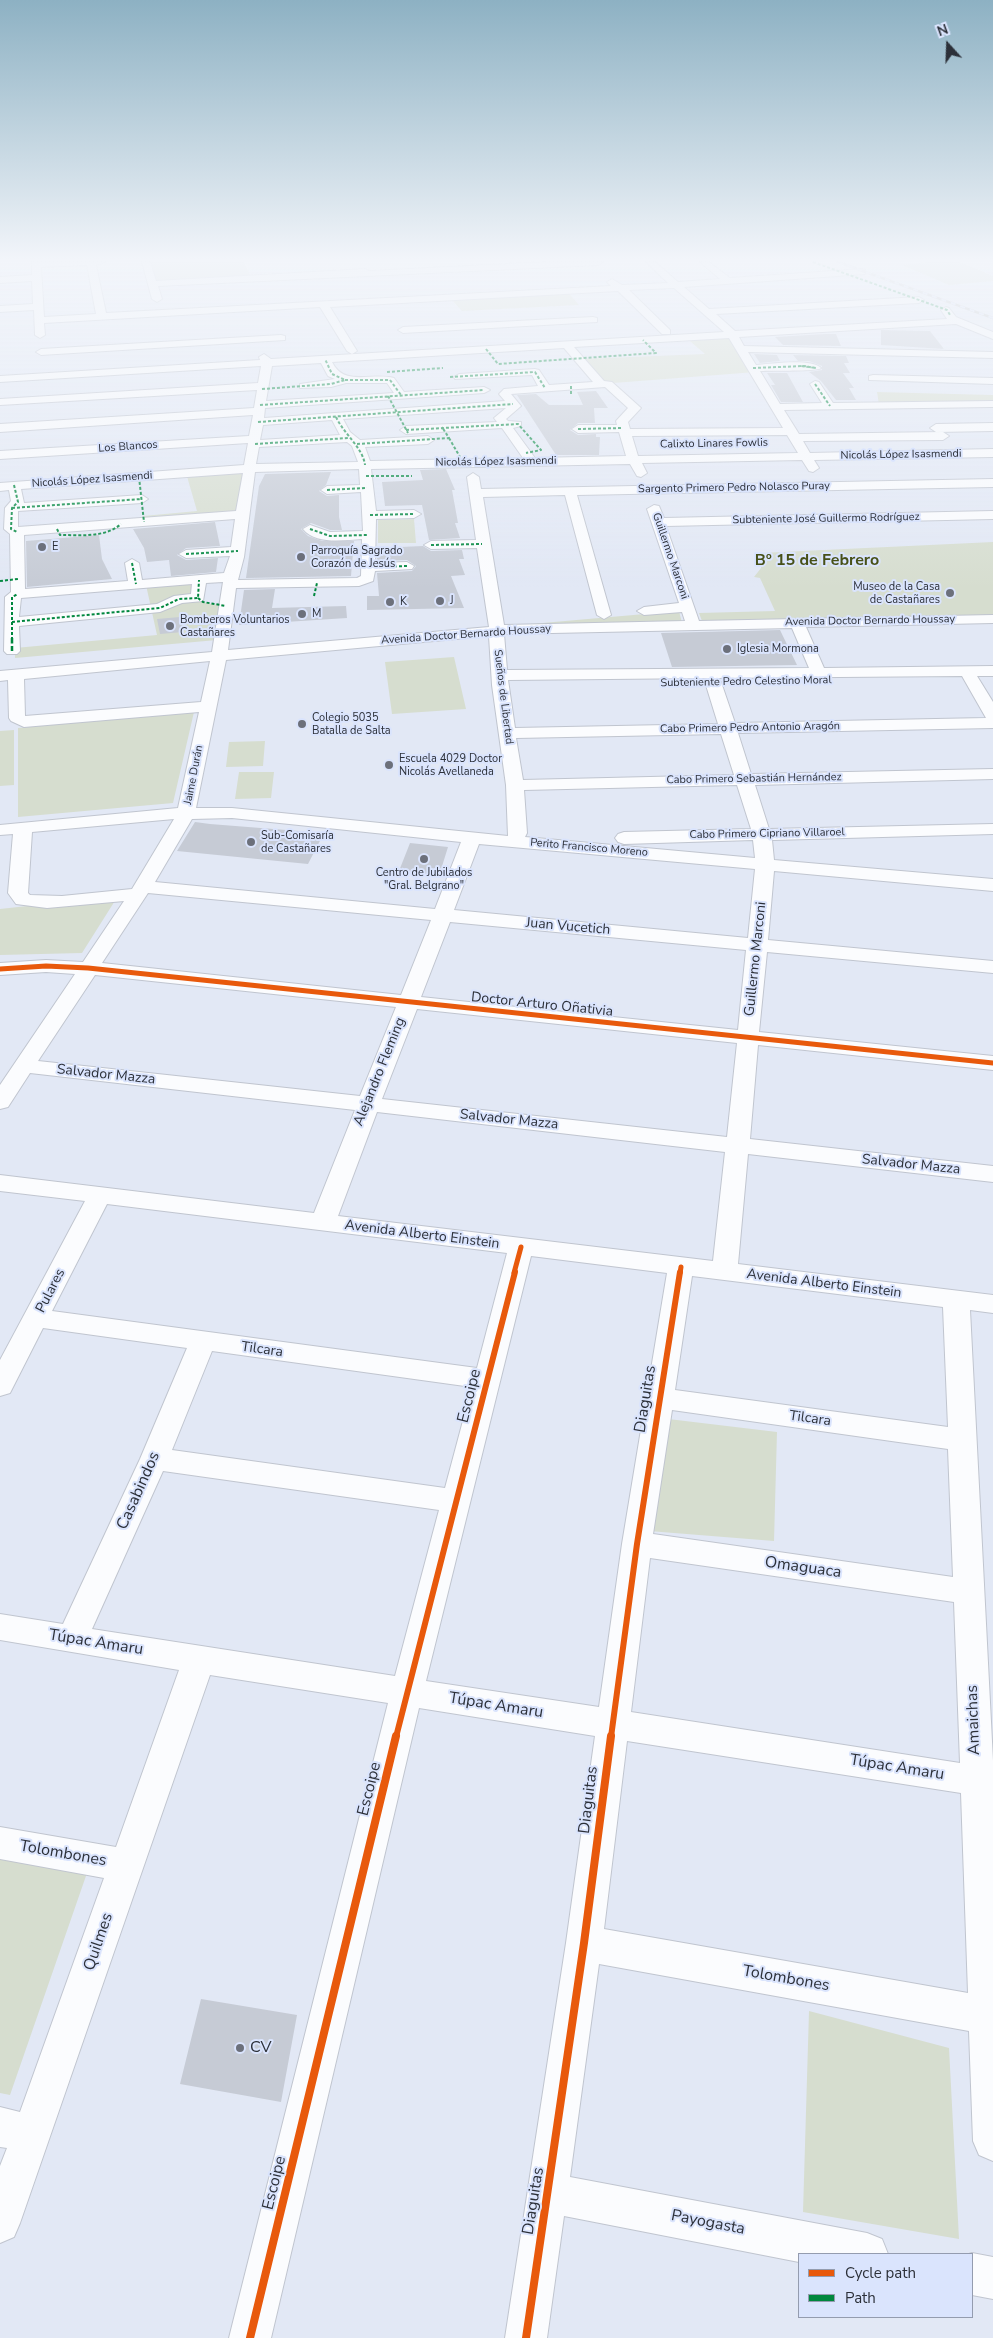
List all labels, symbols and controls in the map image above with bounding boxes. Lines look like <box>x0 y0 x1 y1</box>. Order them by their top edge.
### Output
north arrow <box>923 20 973 70</box>
text: N <box>935 20 951 41</box>
street label: Calixto Linares Fowlis <box>660 436 768 452</box>
street label: Los Blancos <box>98 438 158 456</box>
street label: Nicolás López Isasmendi <box>840 447 962 463</box>
street label: Nicolás López Isasmendi <box>435 454 557 470</box>
street label: Nicolás López Isasmendi <box>31 469 153 491</box>
street label: Sargento Primero Pedro Nolasco Puray <box>638 480 830 496</box>
street label: Guillermo Marconi <box>649 511 691 601</box>
street label: Subteniente José Guillermo Rodríguez <box>732 511 920 527</box>
place label: E <box>52 540 58 554</box>
marker: E <box>36 541 48 553</box>
place label: Parroquía Sagrado Corazón de Jesús <box>311 544 403 570</box>
marker: Parroquía Sagrado Corazón de Jesús <box>295 551 307 563</box>
district label: Bº 15 de Febrero <box>755 551 879 571</box>
place label: Museo de la Casa de Castañares <box>853 580 940 606</box>
marker: Museo de la Casa de Castañares <box>944 587 956 599</box>
place label: J <box>450 594 454 608</box>
place label: K <box>400 595 407 609</box>
marker: J <box>434 595 446 607</box>
marker: K <box>384 596 396 608</box>
place label: M <box>312 607 321 621</box>
marker: M <box>296 608 308 620</box>
place label: Bomberos Voluntarios Castañares <box>180 613 290 639</box>
street label: Avenida Doctor Bernardo Houssay <box>785 613 955 629</box>
marker: Bomberos Voluntarios Castañares <box>164 620 176 632</box>
street label: Avenida Doctor Bernardo Houssay <box>381 622 551 648</box>
place label: Iglesia Mormona <box>737 642 819 656</box>
marker: Iglesia Mormona <box>721 643 733 655</box>
street label: Sueños de Libertad <box>491 649 515 745</box>
street label: Subteniente Pedro Celestino Moral <box>660 674 832 690</box>
place label: Colegio 5035 Batalla de Salta <box>312 711 391 737</box>
marker: Colegio 5035 Batalla de Salta <box>296 718 308 730</box>
street label: Cabo Primero Pedro Antonio Aragón <box>660 720 840 736</box>
street label: Jaime Durán <box>182 744 206 806</box>
place label: Escuela 4029 Doctor Nicolás Avellaneda <box>399 752 502 778</box>
marker: Escuela 4029 Doctor Nicolás Avellaneda <box>383 759 395 771</box>
street label: Cabo Primero Sebastián Hernández <box>666 771 842 787</box>
street label: Cabo Primero Cipriano Villaroel <box>689 826 845 842</box>
place label: Sub-Comisaría de Castañares <box>261 829 334 855</box>
marker: Sub-Comisaría de Castañares <box>245 836 257 848</box>
street label: Perito Francisco Moreno <box>530 836 648 860</box>
marker: Centro de Jubilados "Gral. Belgrano" <box>418 853 430 865</box>
place label: Centro de Jubilados "Gral. Belgrano" <box>376 866 472 892</box>
street label: Guillermo Marconi <box>742 901 770 1017</box>
street label: Juan Vucetich <box>525 915 611 939</box>
street label: Doctor Arturo Oñativia <box>470 989 614 1021</box>
street label: Alejandro Fleming <box>351 1015 409 1129</box>
street label: Salvador Mazza <box>56 1061 156 1089</box>
street label: Salvador Mazza <box>459 1106 559 1134</box>
street label: Salvador Mazza <box>861 1151 961 1179</box>
street label: Avenida Alberto Einstein <box>344 1217 500 1253</box>
street label: Pulares <box>33 1266 69 1316</box>
street label: Avenida Alberto Einstein <box>746 1266 902 1302</box>
street label: Tilcara <box>240 1339 284 1361</box>
street label: Diaguitas <box>631 1364 661 1434</box>
street label: Escoipe <box>454 1367 486 1425</box>
street label: Tilcara <box>788 1408 832 1430</box>
street label: Casabindos <box>113 1449 165 1533</box>
street label: Omaguaca <box>763 1553 843 1583</box>
street label: Túpac Amaru <box>47 1626 145 1660</box>
street label: Amaichas <box>963 1685 985 1755</box>
street label: Túpac Amaru <box>447 1689 545 1723</box>
street label: Túpac Amaru <box>848 1751 946 1785</box>
street label: Escoipe <box>354 1760 386 1818</box>
street label: Diaguitas <box>575 1765 603 1835</box>
street label: Tolombones <box>18 1837 108 1871</box>
street label: Quilmes <box>80 1911 118 1973</box>
street label: Tolombones <box>741 1962 831 1996</box>
place label: CV <box>250 2038 272 2058</box>
marker: CV <box>234 2042 246 2054</box>
street label: Escoipe <box>259 2154 291 2212</box>
street label: Diaguitas <box>519 2166 549 2236</box>
street label: Payogasta <box>670 2206 746 2240</box>
legend <box>798 2253 973 2318</box>
text: Cycle path <box>845 2263 916 2283</box>
text: Path <box>845 2288 876 2308</box>

